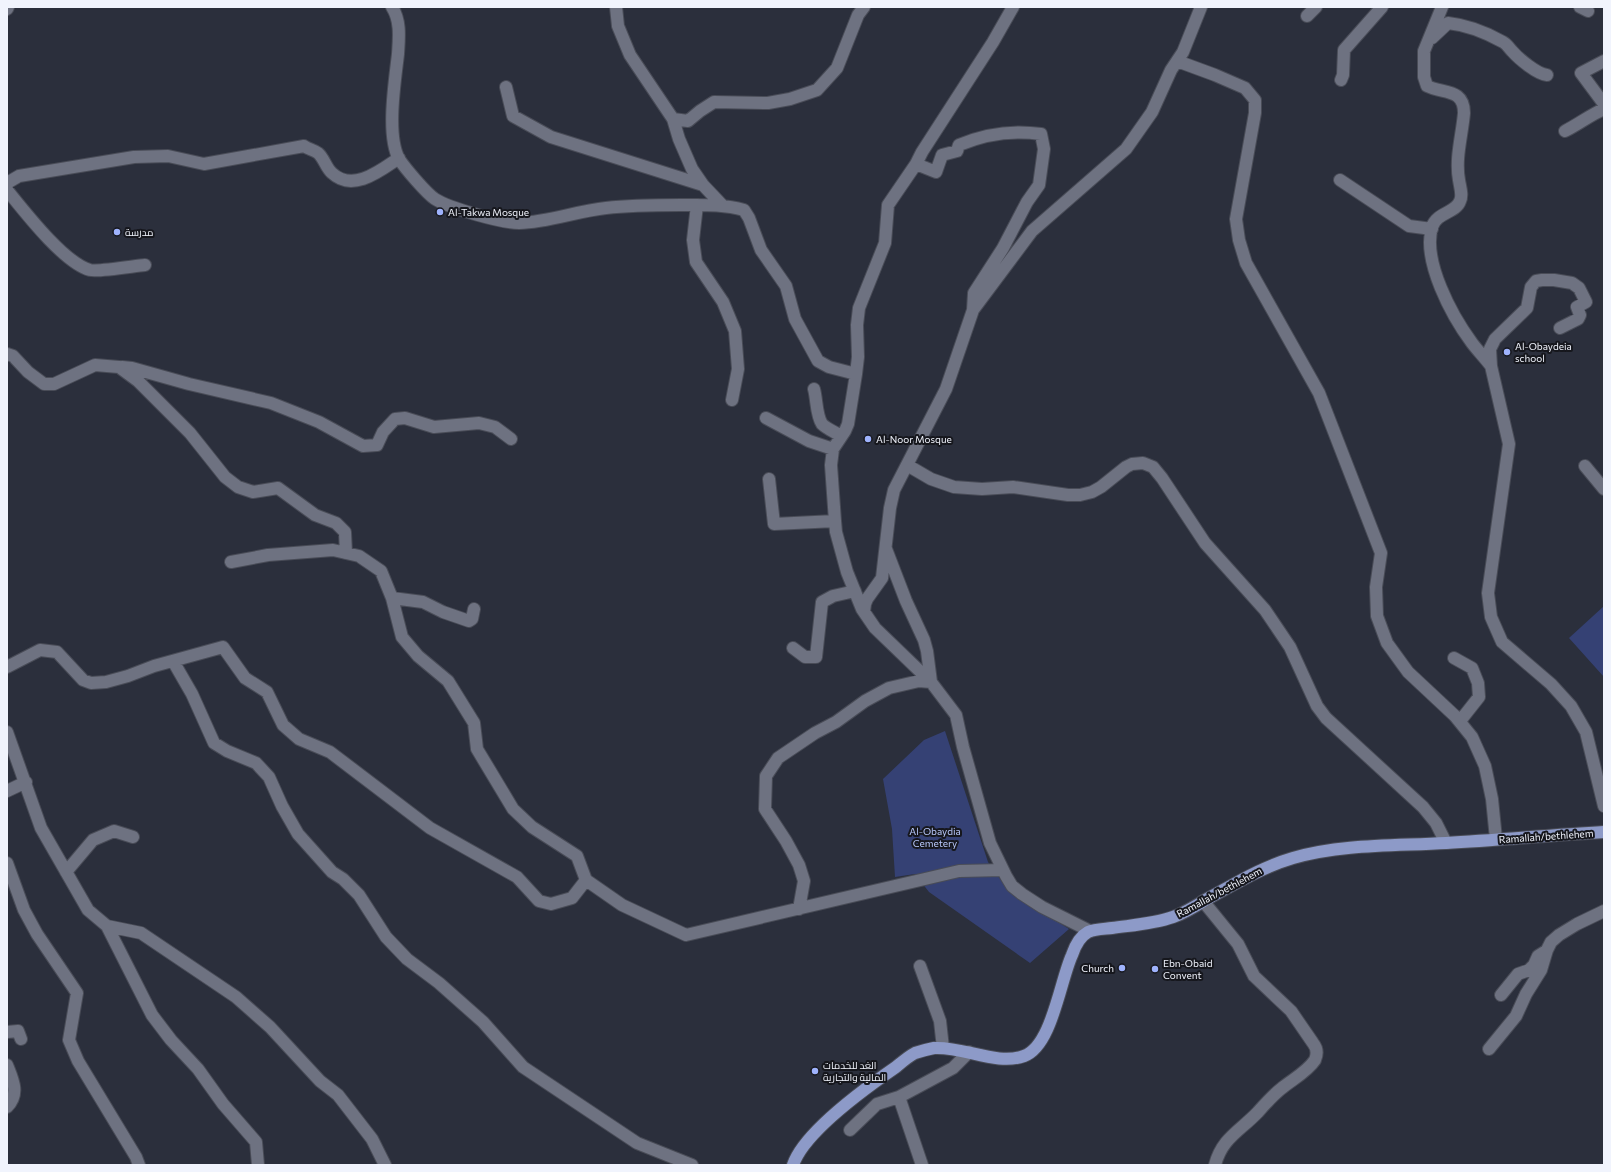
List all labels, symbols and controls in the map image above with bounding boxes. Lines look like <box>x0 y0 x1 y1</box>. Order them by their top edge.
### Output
place label: Al-Takwa Mosque <box>448 206 529 218</box>
marker: Al-Takwa Mosque <box>435 207 445 217</box>
place label: مدرسة <box>125 226 153 238</box>
marker: مدرسة <box>112 227 122 237</box>
place label: Al-Obaydeia school <box>1515 340 1572 364</box>
marker: Al-Obaydeia school <box>1502 347 1512 357</box>
place label: Al-Noor Mosque <box>876 433 952 445</box>
marker: Al-Noor Mosque <box>863 434 873 444</box>
park label: Al-Obaydia Cemetery <box>909 825 961 849</box>
street label: Ramallah/bethlehem <box>1498 827 1594 845</box>
street label: Ramallah/bethlehem <box>1174 864 1264 920</box>
place label: Ebn-Obaid Convent <box>1163 957 1213 981</box>
place label: Church <box>1081 962 1114 974</box>
marker: Church <box>1117 963 1127 973</box>
marker: Ebn-Obaid Convent <box>1150 964 1160 974</box>
place label: الغد للخدمات المالية والتجارية <box>823 1059 886 1083</box>
marker: الغد للخدمات المالية والتجارية <box>810 1066 820 1076</box>

